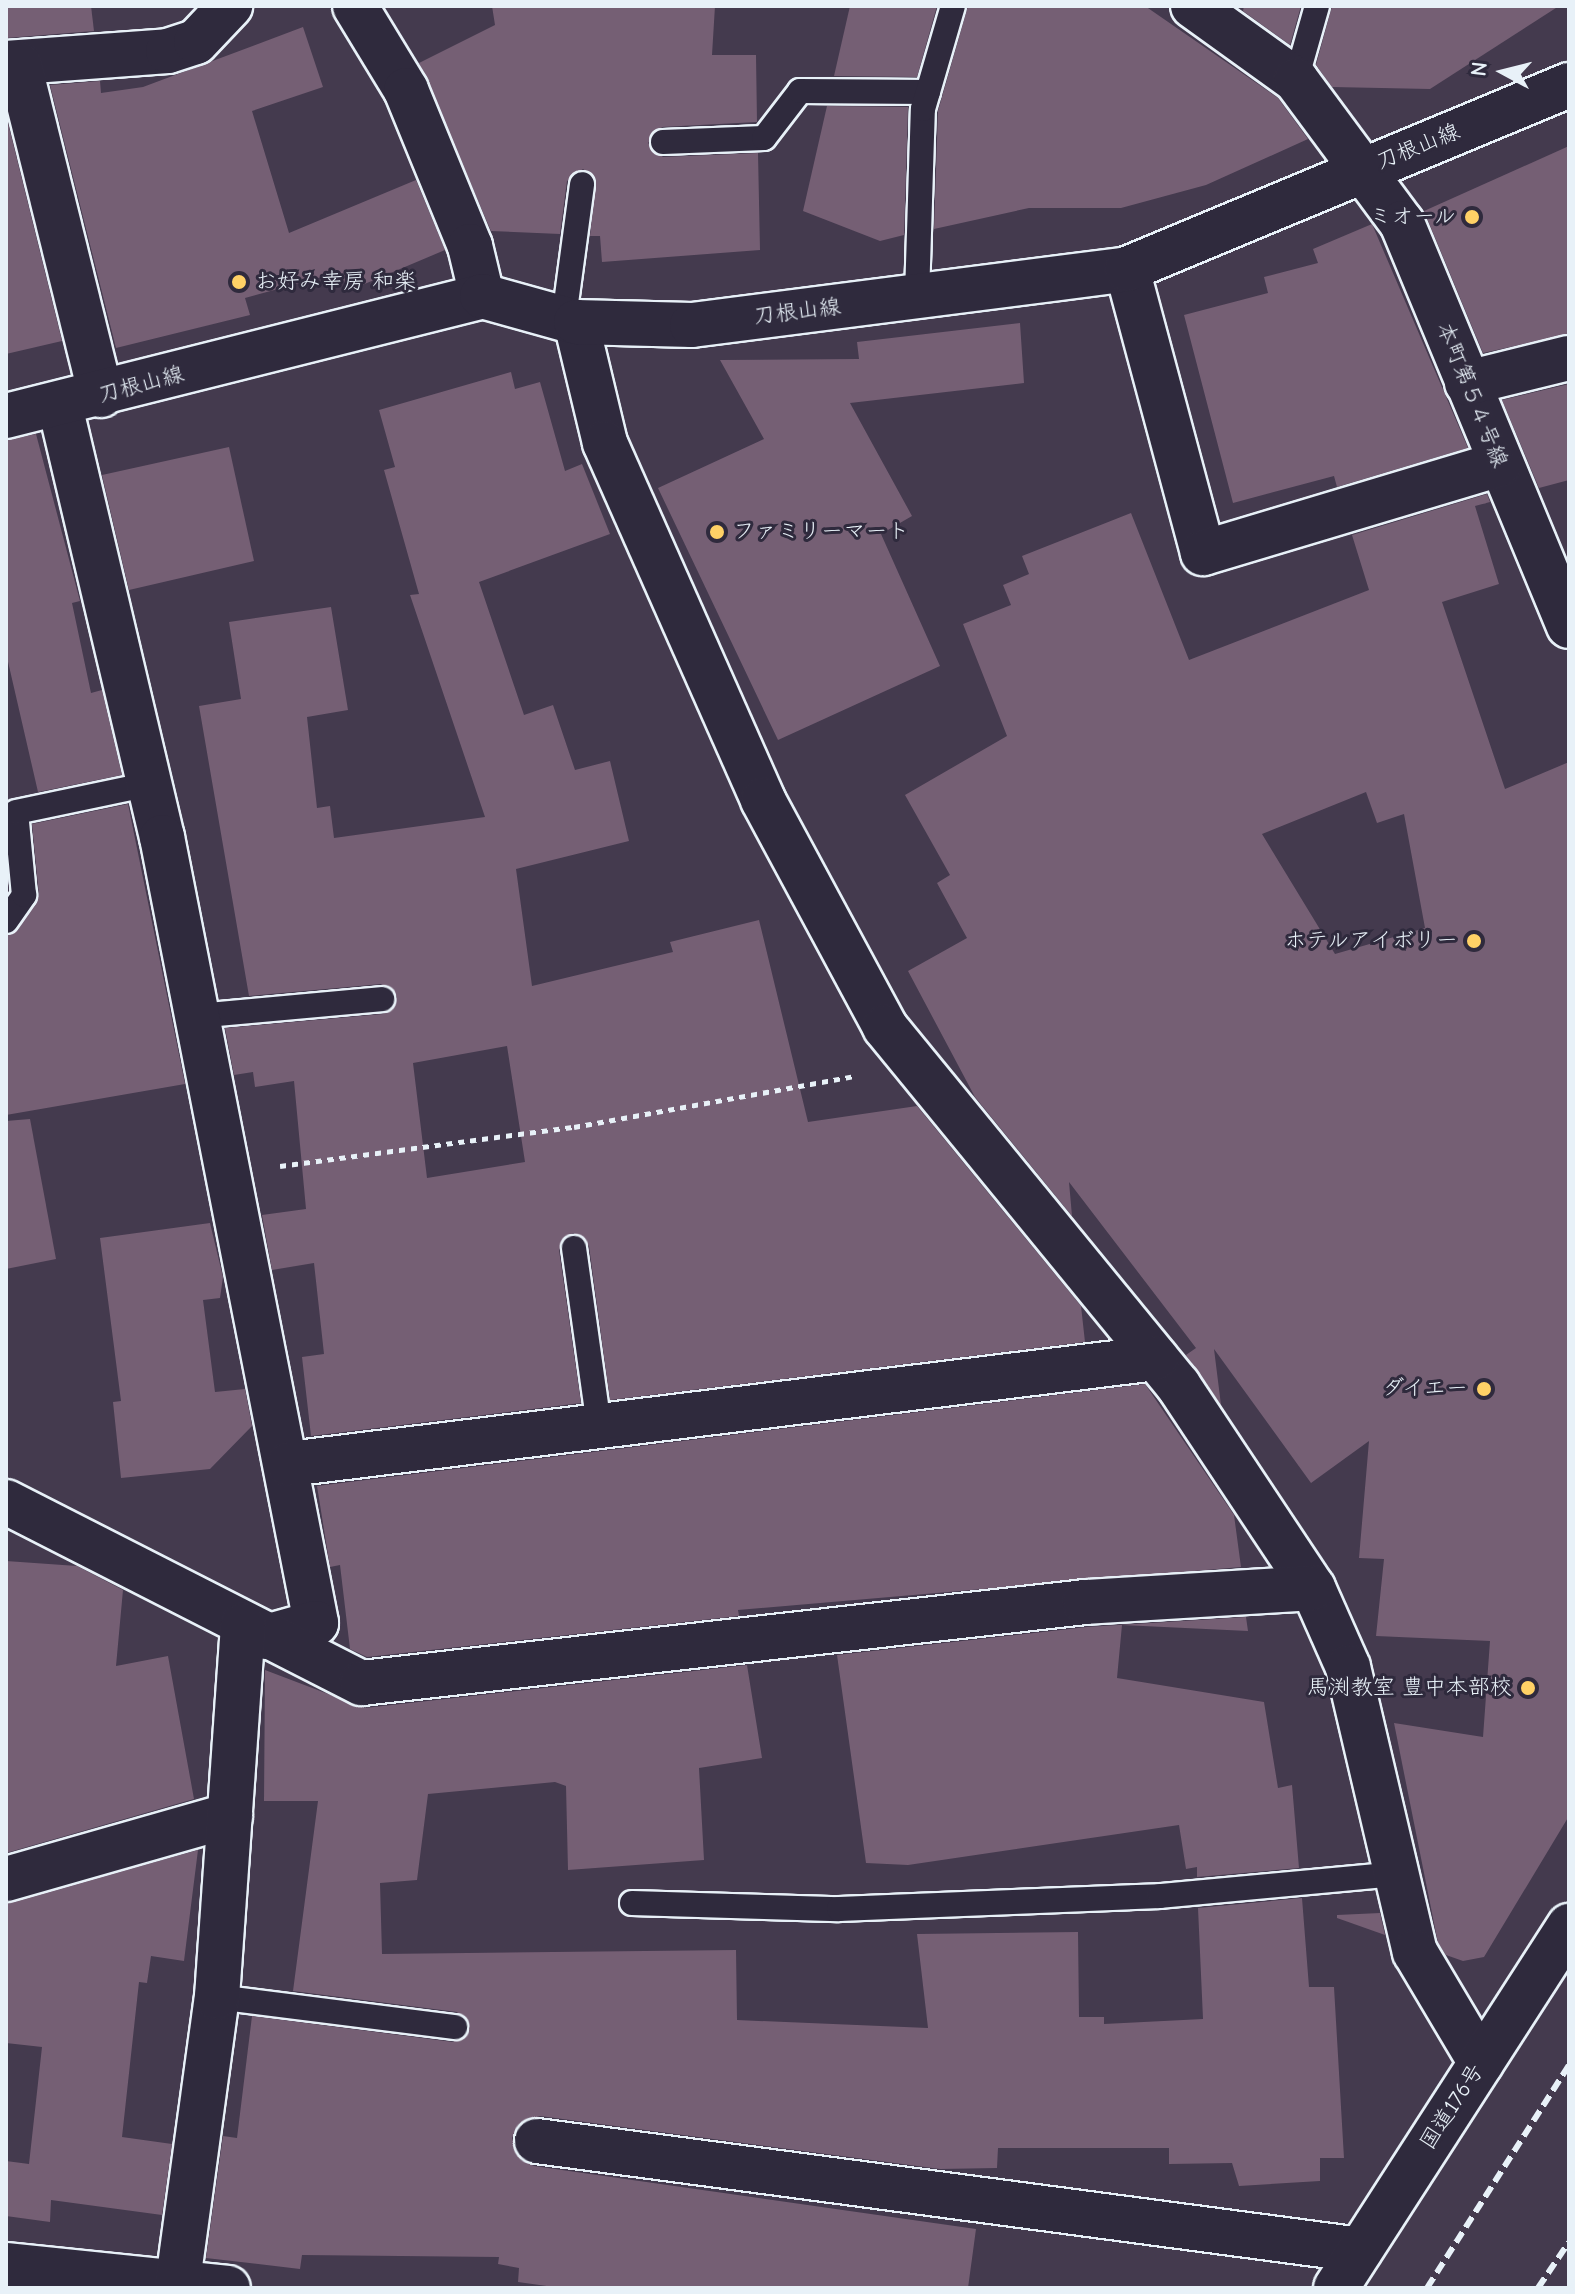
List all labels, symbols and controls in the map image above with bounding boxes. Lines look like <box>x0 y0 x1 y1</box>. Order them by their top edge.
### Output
north arrow <box>1463 32 1543 112</box>
text: N <box>1465 60 1493 78</box>
street label: 刀根山線 <box>1372 118 1464 176</box>
place label: ミオール <box>1368 204 1456 230</box>
marker: ミオール <box>1463 208 1481 226</box>
place label: お好み幸房 和楽 <box>255 269 416 295</box>
marker: お好み幸房 和楽 <box>230 273 248 291</box>
street label: 刀根山線 <box>752 294 842 330</box>
street label: 本町第５４号線 <box>1431 319 1513 471</box>
street label: 刀根山線 <box>95 361 187 409</box>
place label: ファミリーマート <box>733 519 909 545</box>
marker: ファミリーマート <box>708 523 726 541</box>
place label: ホテルアイボリー <box>1282 928 1458 954</box>
marker: ホテルアイボリー <box>1465 932 1483 950</box>
place label: ダイエー <box>1380 1376 1468 1402</box>
marker: ダイエー <box>1475 1380 1493 1398</box>
place label: 馬渕教室 豊中本部校 <box>1307 1675 1512 1701</box>
marker: 馬渕教室 豊中本部校 <box>1519 1679 1537 1697</box>
street label: 国道176号 <box>1415 2059 1489 2155</box>

